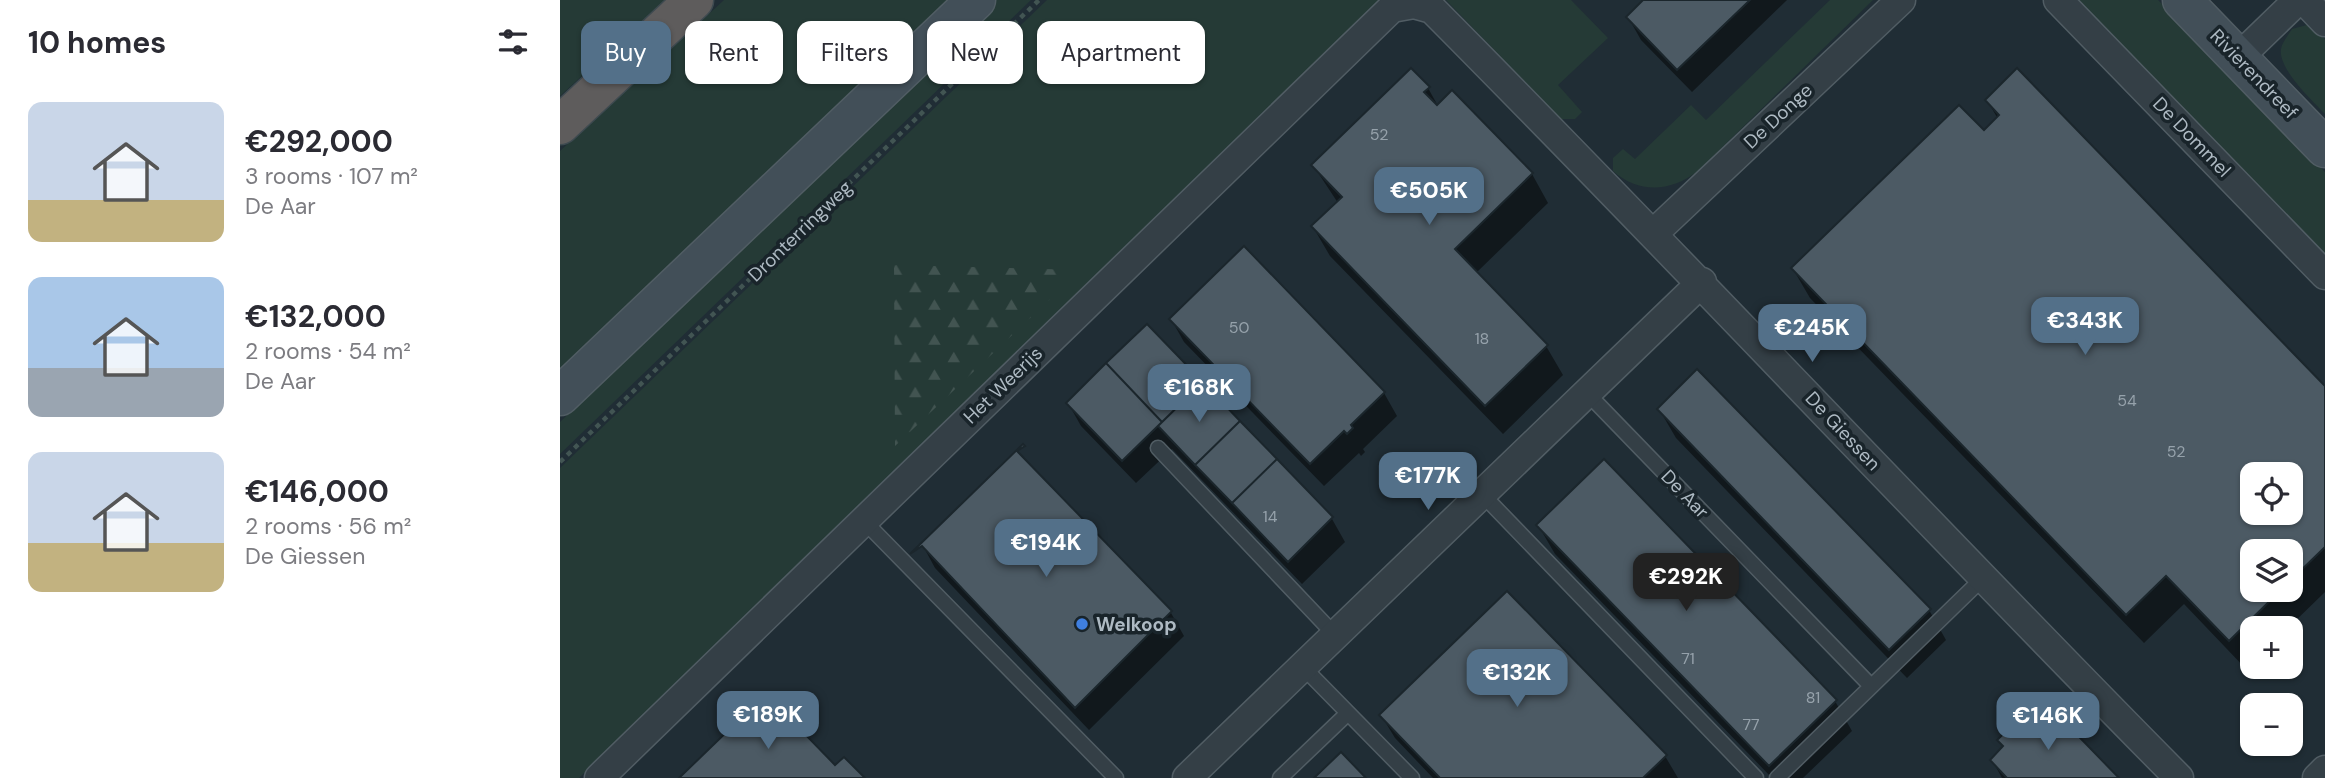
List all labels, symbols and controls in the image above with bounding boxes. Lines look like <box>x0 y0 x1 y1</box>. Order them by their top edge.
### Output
chip: Buy <box>581 21 671 84</box>
chip: Rent <box>685 21 783 84</box>
chip: Filters <box>797 21 913 84</box>
chip: New <box>927 21 1023 84</box>
chip: Apartment <box>1037 21 1205 84</box>
text: 10 homes <box>28 23 166 62</box>
icon: filters <box>494 23 532 61</box>
street label: Rivierendreef <box>2205 24 2303 124</box>
street label: De Donge <box>1738 78 1818 154</box>
street label: De Dommel <box>2148 92 2236 182</box>
text: €292,000 <box>245 122 393 161</box>
house number: 52 <box>1370 124 1388 145</box>
icon: home <box>84 130 168 214</box>
text: 3 rooms · 107 m² <box>245 161 418 191</box>
pin: €505K <box>1380 168 1478 227</box>
street label: Dronterringweg <box>743 175 858 287</box>
text: €505K <box>1390 175 1468 205</box>
text: De Aar <box>245 191 316 221</box>
text: €132,000 <box>245 297 386 336</box>
pin: €343K <box>2036 298 2134 357</box>
pin: €245K <box>1763 304 1861 364</box>
icon: home <box>84 305 168 389</box>
text: €343K <box>2047 305 2123 335</box>
text: €245K <box>1774 312 1850 342</box>
house number: 50 <box>1229 317 1249 338</box>
house number: 18 <box>1475 328 1489 349</box>
text: 2 rooms · 54 m² <box>245 336 411 366</box>
street label: Het Weerijs <box>958 341 1048 429</box>
pin: €168K <box>1150 364 1248 424</box>
text: De Aar <box>245 366 316 396</box>
text: €168K <box>1164 372 1234 402</box>
street label: De Giessen <box>1800 386 1886 476</box>
house number: 54 <box>2117 390 2137 411</box>
house number: 52 <box>2167 441 2185 462</box>
pin: €177K <box>1379 452 1477 512</box>
text: €177K <box>1395 460 1461 490</box>
map controls <box>2240 462 2303 756</box>
button: locate <box>2240 462 2303 525</box>
street label: De Aar <box>1656 464 1714 524</box>
text: €146,000 <box>245 472 389 511</box>
icon: home <box>84 480 168 564</box>
house number: 14 <box>1263 506 1278 527</box>
text: 2 rooms · 56 m² <box>245 511 411 541</box>
pin: €194K <box>997 520 1095 579</box>
text: €194K <box>1010 527 1082 557</box>
button: layers <box>2240 539 2303 602</box>
text: De Giessen <box>245 541 365 571</box>
pin: €292K <box>1637 554 1735 613</box>
text: €292K <box>1649 561 1723 591</box>
place label: Welkoop <box>1096 612 1177 637</box>
marker: Welkoop <box>1074 616 1090 632</box>
button: + <box>2240 616 2303 679</box>
house number: 71 <box>1681 648 1695 669</box>
pin: €132K <box>1468 650 1566 709</box>
text: €132K <box>1483 657 1551 687</box>
house number: 81 <box>1806 687 1820 708</box>
pin: €189K <box>719 692 817 751</box>
pin: €146K <box>1999 692 2097 752</box>
button: − <box>2240 693 2303 756</box>
text: €189K <box>733 699 803 729</box>
text: €146K <box>2012 700 2084 730</box>
house number: 77 <box>1742 714 1760 735</box>

